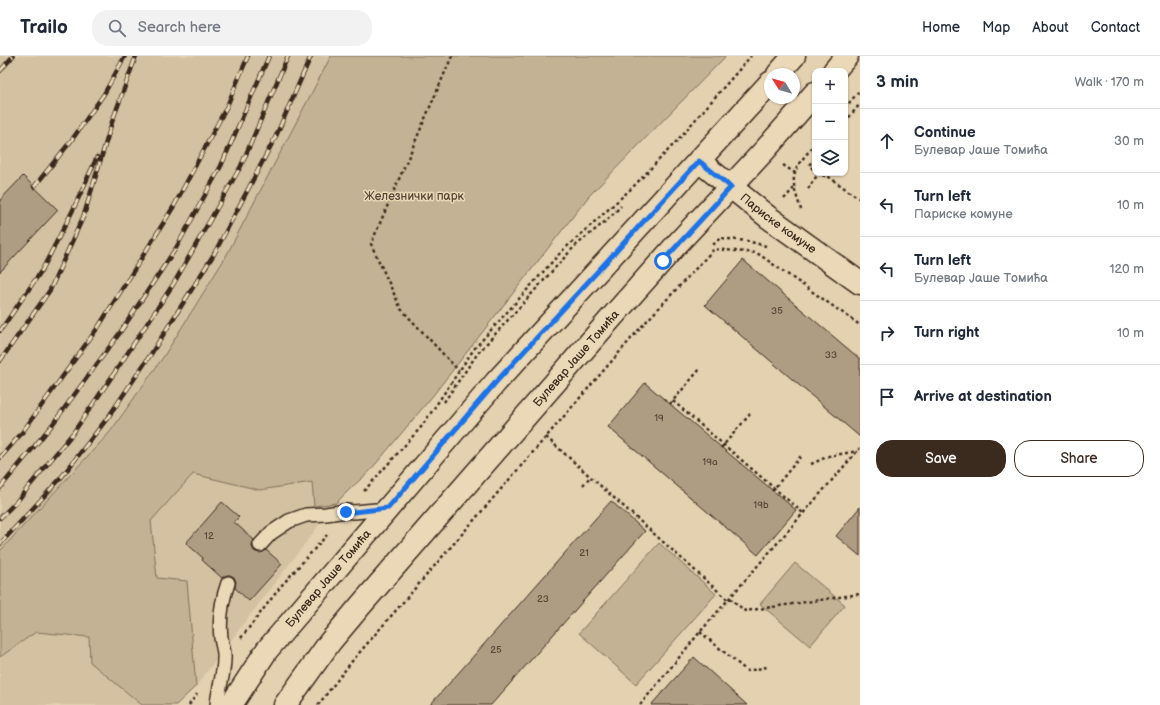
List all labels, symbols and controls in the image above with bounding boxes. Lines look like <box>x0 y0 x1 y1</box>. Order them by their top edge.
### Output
search box <box>92 10 372 46</box>
text: Trailo <box>20 16 68 39</box>
icon: search <box>106 17 128 39</box>
text: Search here <box>138 18 221 37</box>
text: Home <box>922 19 960 36</box>
text: Map <box>982 19 1010 36</box>
text: About <box>1032 19 1069 36</box>
text: Contact <box>1091 19 1140 36</box>
north arrow <box>764 68 800 104</box>
map controls <box>812 68 848 176</box>
button: + <box>812 68 848 104</box>
text: 3 min <box>876 72 919 92</box>
text: Walk · 170 m <box>1074 74 1144 90</box>
button: − <box>812 104 848 140</box>
text: Continue <box>914 123 976 142</box>
icon: ahead <box>876 130 898 152</box>
text: 30 m <box>1114 133 1144 149</box>
button: layers <box>812 140 848 176</box>
text: Булевар Јаше Томића <box>914 142 1048 158</box>
text: Turn left <box>914 187 971 206</box>
park label: Железнички парк <box>364 189 464 204</box>
street label: Париске комуне <box>737 190 819 257</box>
icon: left <box>876 194 898 216</box>
text: 10 m <box>1117 197 1144 213</box>
text: Париске комуне <box>914 206 1013 222</box>
text: Turn left <box>914 251 971 270</box>
route start <box>654 252 672 270</box>
icon: left <box>876 258 898 280</box>
text: 120 m <box>1109 261 1144 277</box>
text: Булевар Јаше Томића <box>914 270 1048 286</box>
house number: 35 <box>771 305 783 317</box>
street label: Булевар Јаше Томића <box>530 307 623 410</box>
icon: right <box>876 322 898 344</box>
text: Turn right <box>914 323 979 342</box>
text: 10 m <box>1117 325 1144 341</box>
house number: 33 <box>825 349 837 361</box>
icon: arrive <box>876 386 898 408</box>
text: Arrive at destination <box>914 387 1052 406</box>
house number: 19 <box>654 412 664 424</box>
button: Save <box>876 440 1006 477</box>
button: Share <box>1014 440 1144 477</box>
house number: 19a <box>702 456 718 468</box>
house number: 19b <box>753 499 769 511</box>
route end <box>337 503 355 521</box>
street label: Булевар Јаше Томића <box>283 527 375 631</box>
house number: 12 <box>204 530 214 542</box>
house number: 21 <box>579 547 589 559</box>
house number: 23 <box>537 593 549 605</box>
house number: 25 <box>490 644 502 656</box>

